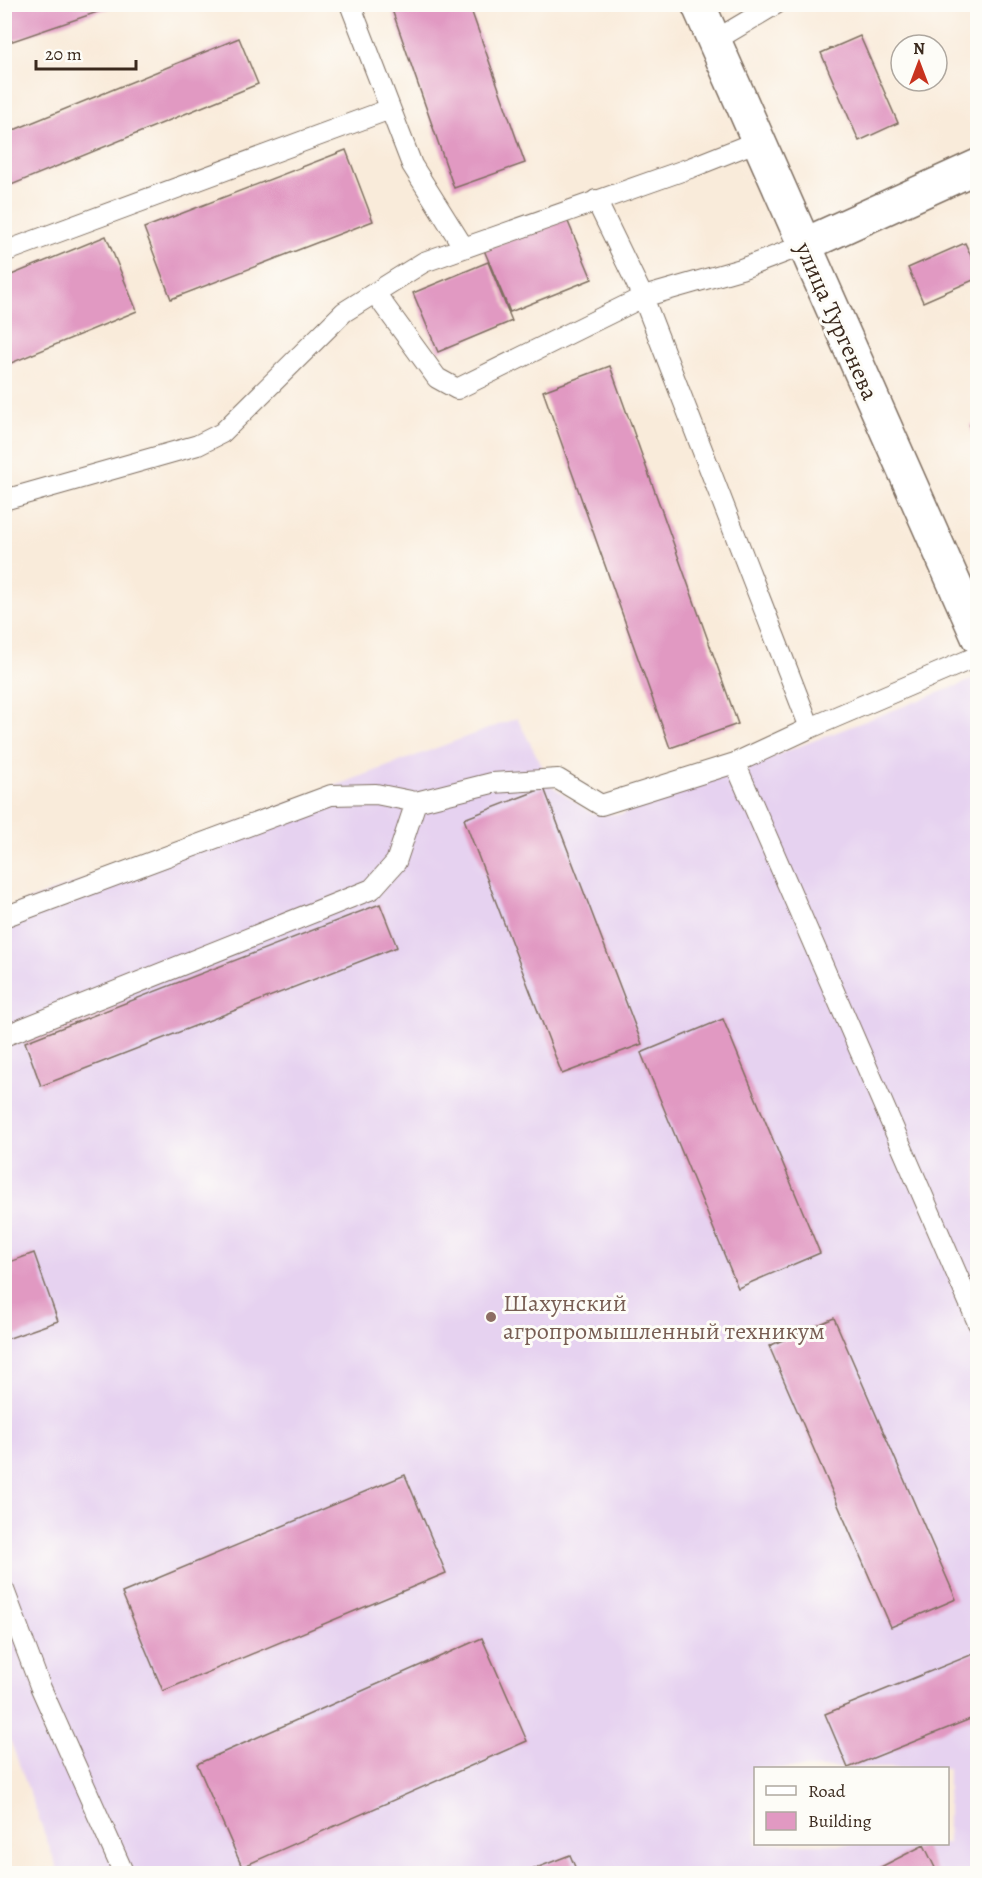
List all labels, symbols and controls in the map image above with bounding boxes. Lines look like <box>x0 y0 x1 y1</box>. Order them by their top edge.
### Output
scale bar <box>36 33 136 71</box>
north arrow <box>889 33 949 93</box>
text: N <box>913 38 925 60</box>
text: 20 m <box>45 42 82 66</box>
street label: улица Тургенева <box>787 236 886 405</box>
place label: Шахунский агропромышленный техникум <box>503 1287 825 1347</box>
marker: Шахунский агропромышленный техникум <box>484 1310 498 1324</box>
legend <box>754 1767 949 1845</box>
text: Road <box>808 1779 846 1803</box>
text: Building <box>808 1809 872 1833</box>

